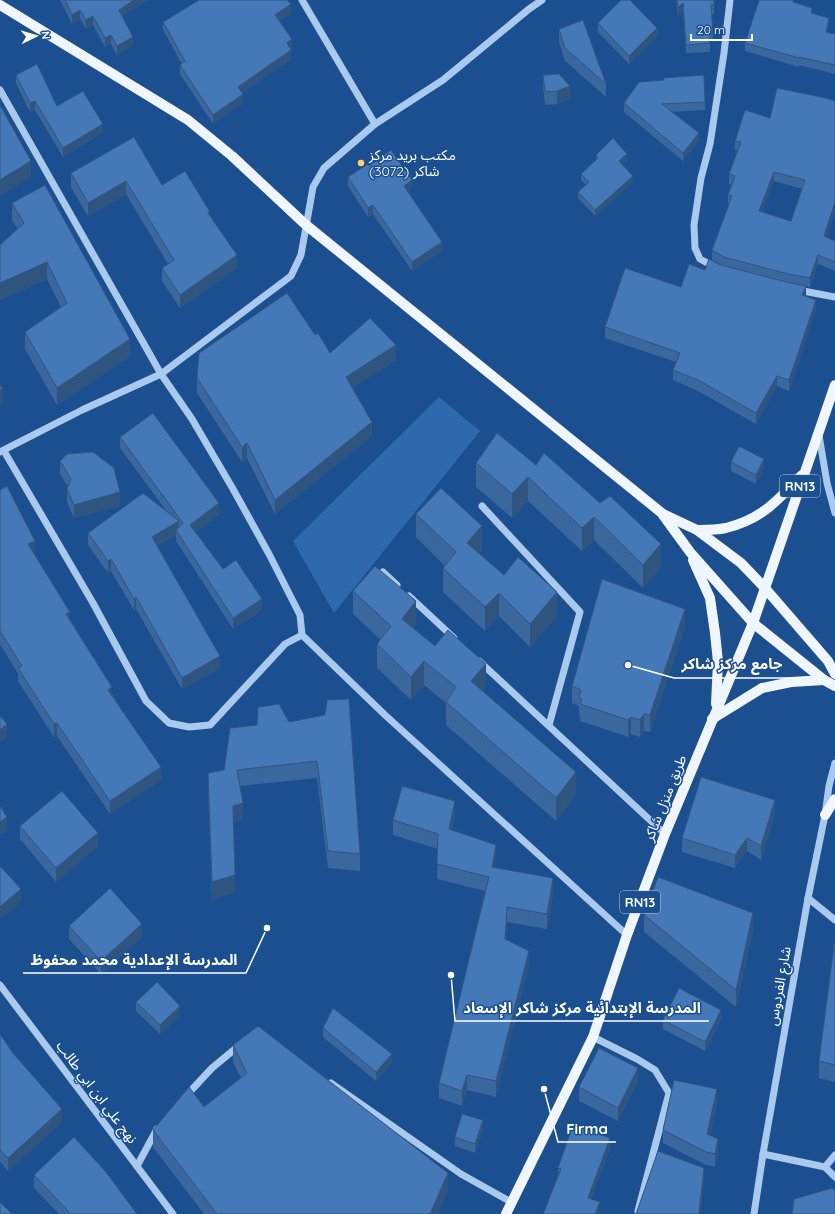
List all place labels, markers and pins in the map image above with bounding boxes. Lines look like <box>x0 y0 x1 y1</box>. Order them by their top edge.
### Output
place label: مكتب بريد مركز شاكر (3072) <box>368 146 456 180</box>
marker: مكتب بريد مركز شاكر (3072) <box>356 158 366 168</box>
callout: جامع مركز شاكر <box>674 651 791 678</box>
callout: المدرسة الإعدادية محمد محفوظ <box>23 946 246 973</box>
callout: المدرسة الإبتدائية مركز شاكر الإسعاد <box>455 994 709 1021</box>
callout: Firma <box>558 1115 616 1142</box>

